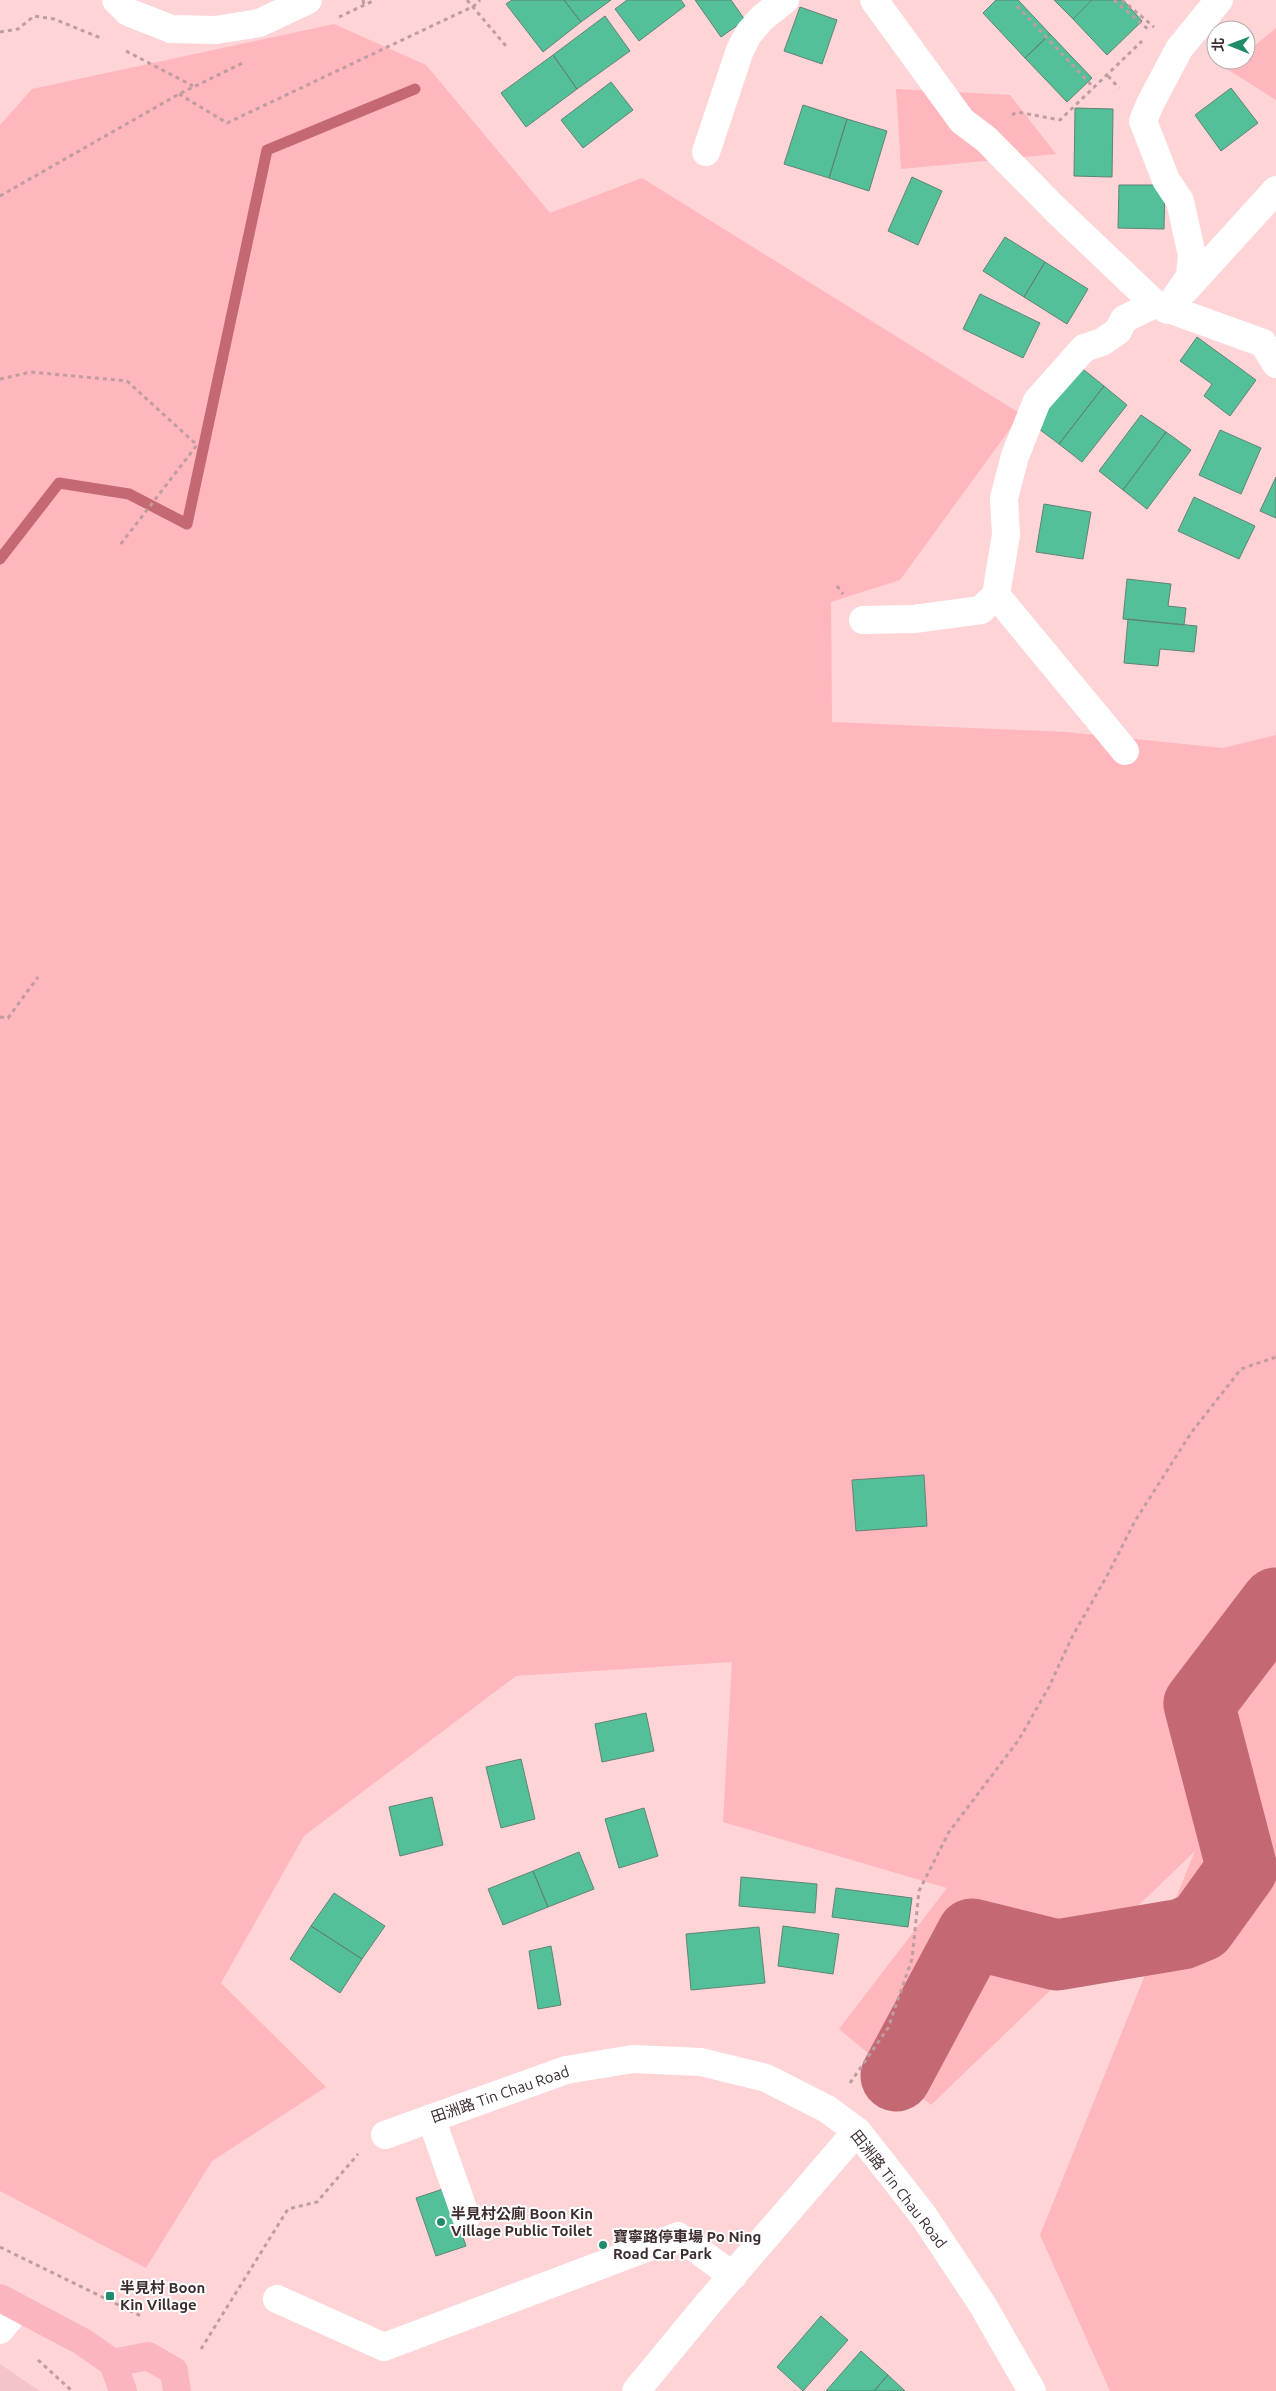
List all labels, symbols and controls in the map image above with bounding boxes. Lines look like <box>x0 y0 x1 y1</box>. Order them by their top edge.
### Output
north arrow <box>1206 20 1256 70</box>
text: 北 <box>1210 38 1226 52</box>
street label: 田洲路 Tin Chau Road <box>429 2062 571 2126</box>
street label: 田洲路 Tin Chau Road <box>848 2127 950 2251</box>
place label: 半見村公廁 Boon Kin Village Public Toilet <box>451 2205 593 2239</box>
marker: 半見村公廁 Boon Kin Village Public Toilet <box>435 2216 447 2228</box>
place label: 寶寧路停車場 Po Ning Road Car Park <box>613 2228 761 2262</box>
marker: 寶寧路停車場 Po Ning Road Car Park <box>597 2239 609 2251</box>
place label: 半見村 Boon Kin Village <box>120 2279 205 2313</box>
marker: 半見村 Boon Kin Village <box>104 2290 116 2302</box>

